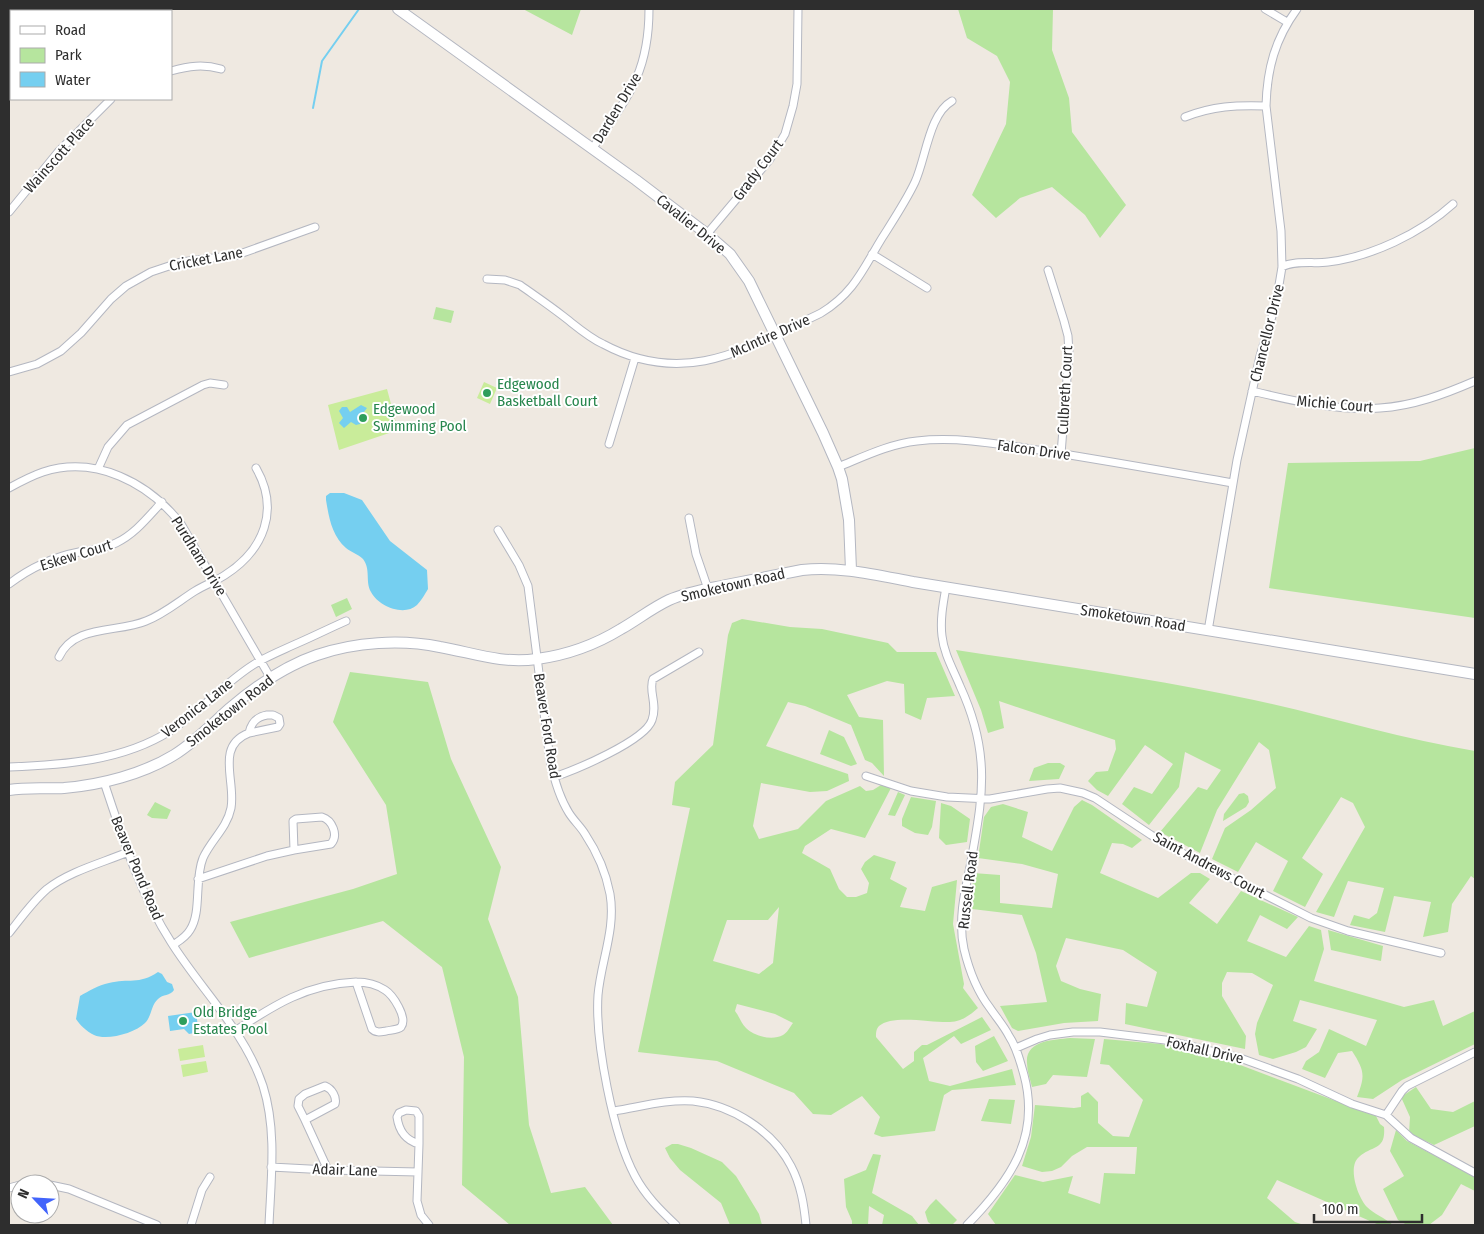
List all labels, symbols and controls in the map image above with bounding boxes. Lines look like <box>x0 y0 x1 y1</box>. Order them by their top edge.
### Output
legend <box>10 10 172 100</box>
text: Road <box>55 21 86 39</box>
text: Park <box>55 46 82 64</box>
street label: Darden Drive <box>589 69 645 147</box>
text: Water <box>55 71 91 89</box>
street label: Wainscott Place <box>20 113 98 197</box>
street label: Grady Court <box>729 136 787 204</box>
street label: Cavalier Drive <box>653 191 729 257</box>
street label: Cricket Lane <box>168 243 244 275</box>
street label: Chancellor Drive <box>1246 282 1288 384</box>
street label: McIntire Drive <box>727 310 813 362</box>
street label: Culbreth Court <box>1054 345 1076 435</box>
place label: Edgewood Basketball Court <box>497 375 598 410</box>
marker: Edgewood Basketball Court <box>481 387 493 399</box>
street label: Michie Court <box>1296 392 1374 416</box>
place label: Edgewood Swimming Pool <box>373 400 467 435</box>
marker: Edgewood Swimming Pool <box>357 412 369 424</box>
street label: Falcon Drive <box>996 436 1072 464</box>
street label: Purdham Drive <box>167 513 231 599</box>
street label: Eskew Court <box>38 536 114 574</box>
street label: Smoketown Road <box>679 564 787 606</box>
street label: Smoketown Road <box>1079 601 1187 635</box>
street label: Smoketown Road <box>183 671 277 751</box>
street label: Beaver Ford Road <box>530 672 564 780</box>
street label: Veronica Lane <box>158 675 236 741</box>
street label: Beaver Pond Road <box>107 813 167 923</box>
street label: Saint Andrews Court <box>1150 828 1268 902</box>
street label: Russell Road <box>954 850 982 930</box>
place label: Old Bridge Estates Pool <box>193 1003 268 1038</box>
marker: Old Bridge Estates Pool <box>177 1015 189 1027</box>
street label: Foxhall Drive <box>1165 1032 1245 1068</box>
street label: Adair Lane <box>312 1160 378 1180</box>
north arrow <box>10 1174 60 1224</box>
text: N <box>14 1186 33 1201</box>
scale bar <box>1314 1192 1422 1224</box>
text: 100 m <box>1322 1200 1359 1218</box>

